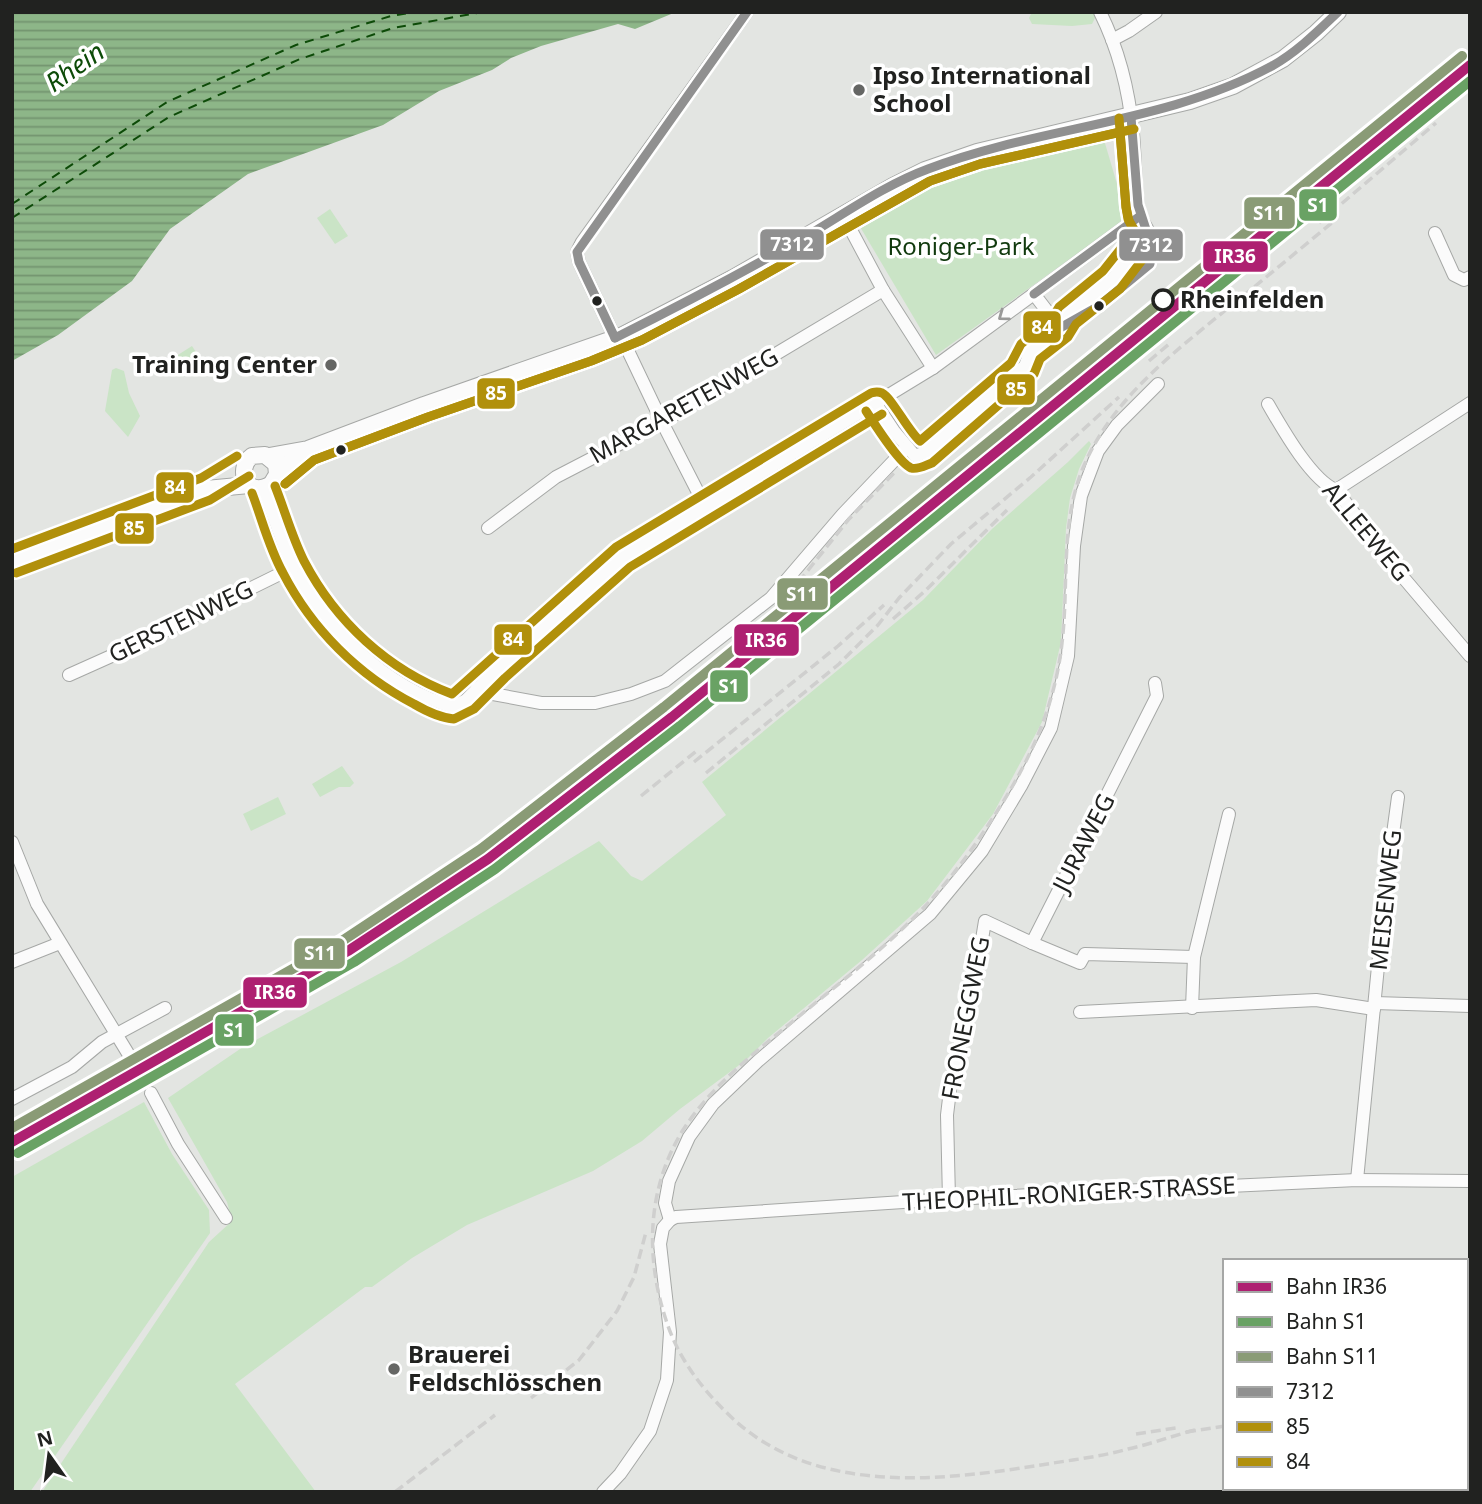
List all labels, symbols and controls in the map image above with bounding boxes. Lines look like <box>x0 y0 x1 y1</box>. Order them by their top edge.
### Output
water label: Rhein <box>38 33 111 99</box>
place label: Ipso International School <box>873 58 1091 119</box>
marker: Ipso International School <box>851 82 867 98</box>
line badge: S1 <box>1298 188 1338 222</box>
text: S1 <box>1307 192 1329 218</box>
line badge: S11 <box>1243 196 1296 230</box>
text: S11 <box>1253 200 1285 226</box>
line badge: 7312 <box>759 228 825 261</box>
line badge: 7312 <box>1118 228 1184 262</box>
park label: Roniger-Park <box>887 229 1035 262</box>
text: 7312 <box>770 231 814 257</box>
text: 7312 <box>1129 232 1173 258</box>
line badge: IR36 <box>1202 240 1269 273</box>
text: IR36 <box>1214 243 1256 269</box>
place label: Rheinfelden <box>1180 282 1324 315</box>
marker: Rheinfelden <box>1152 289 1174 311</box>
unlabelled marker <box>590 294 604 308</box>
unlabelled marker <box>1092 299 1106 313</box>
one-way arrow <box>998 308 1011 320</box>
line badge: 84 <box>1022 310 1062 344</box>
text: 84 <box>1031 314 1053 340</box>
street label: MARGARETENWEG <box>583 339 784 470</box>
place label: Training Center <box>132 347 317 380</box>
marker: Training Center <box>323 357 339 373</box>
line badge: 85 <box>996 373 1036 406</box>
text: 85 <box>1005 376 1027 402</box>
line badge: 85 <box>476 377 516 410</box>
text: 85 <box>485 380 507 406</box>
unlabelled marker <box>334 443 348 457</box>
line badge: 84 <box>155 471 195 504</box>
text: 84 <box>164 474 186 500</box>
street label: ALLEEWEG <box>1316 474 1418 588</box>
line badge: 85 <box>114 512 155 545</box>
text: 85 <box>123 515 145 541</box>
street label: GERSTENWEG <box>103 571 258 670</box>
line badge: S11 <box>776 577 829 611</box>
text: S11 <box>786 581 818 607</box>
line badge: 84 <box>493 623 533 656</box>
line badge: IR36 <box>733 623 800 657</box>
text: 84 <box>502 626 524 652</box>
text: IR36 <box>745 627 787 653</box>
line badge: S1 <box>709 669 749 703</box>
text: S1 <box>718 673 740 699</box>
street label: JURAWEG <box>1043 787 1122 899</box>
street label: MEISENWEG <box>1361 828 1408 972</box>
street label: FRONEGGWEG <box>933 933 997 1102</box>
line badge: S11 <box>293 937 346 970</box>
text: S11 <box>304 940 336 966</box>
line badge: IR36 <box>242 976 308 1009</box>
text: IR36 <box>254 979 296 1005</box>
line badge: S1 <box>214 1013 255 1047</box>
text: S1 <box>223 1017 245 1043</box>
street label: THEOPHIL-RONIGER-STRASSE <box>901 1167 1237 1218</box>
legend <box>1223 1259 1468 1490</box>
text: Bahn IR36 <box>1286 1272 1387 1300</box>
text: Bahn S1 <box>1286 1307 1366 1335</box>
place label: Brauerei Feldschlösschen <box>408 1337 602 1398</box>
text: Bahn S11 <box>1286 1342 1378 1370</box>
marker: Brauerei Feldschlösschen <box>386 1361 402 1377</box>
text: 7312 <box>1286 1377 1334 1405</box>
text: 85 <box>1286 1412 1310 1440</box>
north arrow <box>14 1420 84 1490</box>
text: N <box>34 1424 56 1453</box>
text: 84 <box>1286 1447 1310 1475</box>

